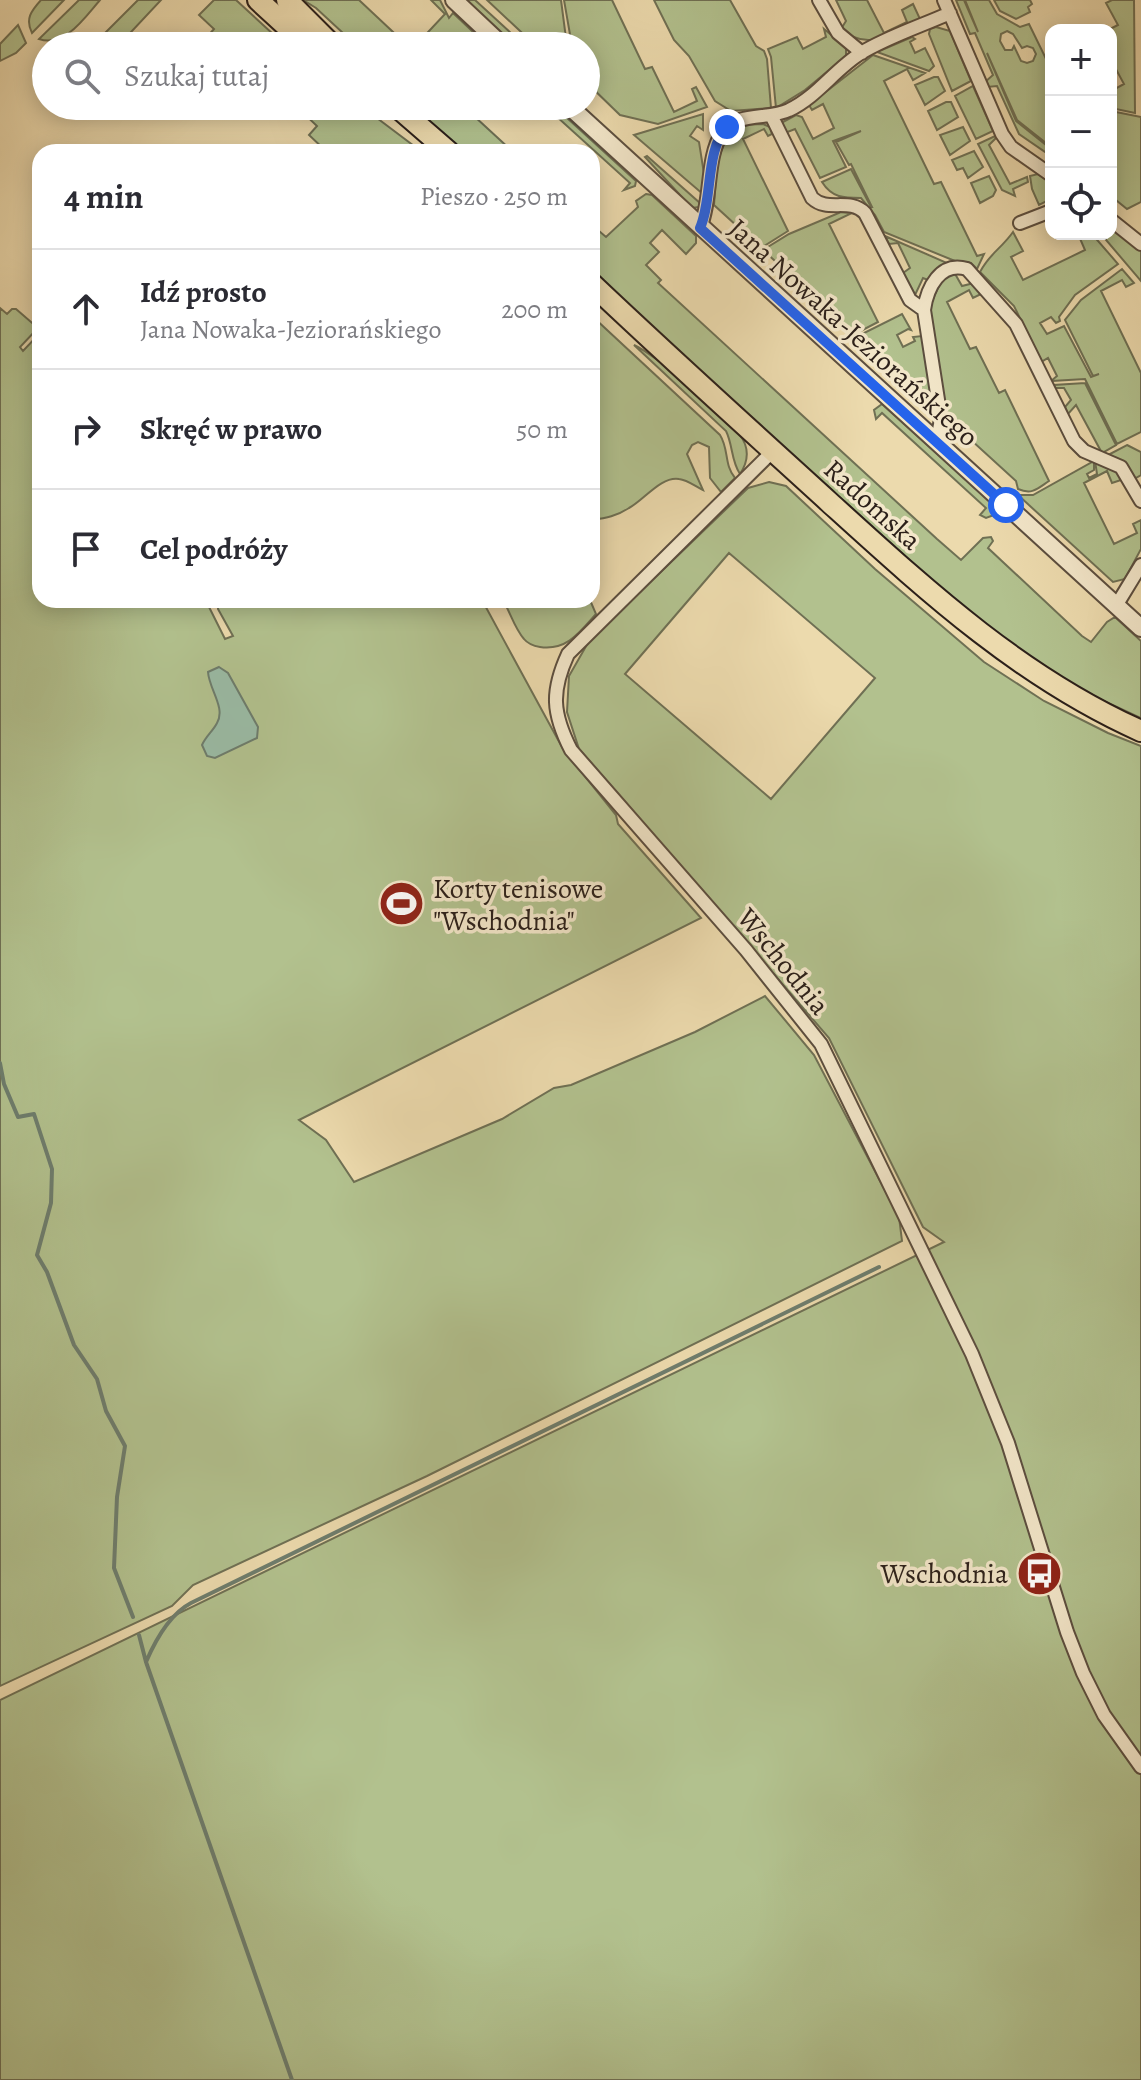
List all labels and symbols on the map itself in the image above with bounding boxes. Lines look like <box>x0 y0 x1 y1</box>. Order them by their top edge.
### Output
route end <box>709 109 745 145</box>
street label: Jana Nowaka-Jeziorańskiego <box>720 210 987 456</box>
street label: Radomska <box>815 451 929 559</box>
route start <box>988 487 1024 523</box>
place label: Korty tenisowe "Wschodnia" <box>433 870 603 940</box>
sports icon: Korty tenisowe "Wschodnia" <box>378 880 426 928</box>
street label: Wschodnia <box>728 899 838 1023</box>
bus stop icon: Wschodnia <box>1015 1549 1063 1597</box>
place label: Wschodnia <box>880 1555 1008 1593</box>

